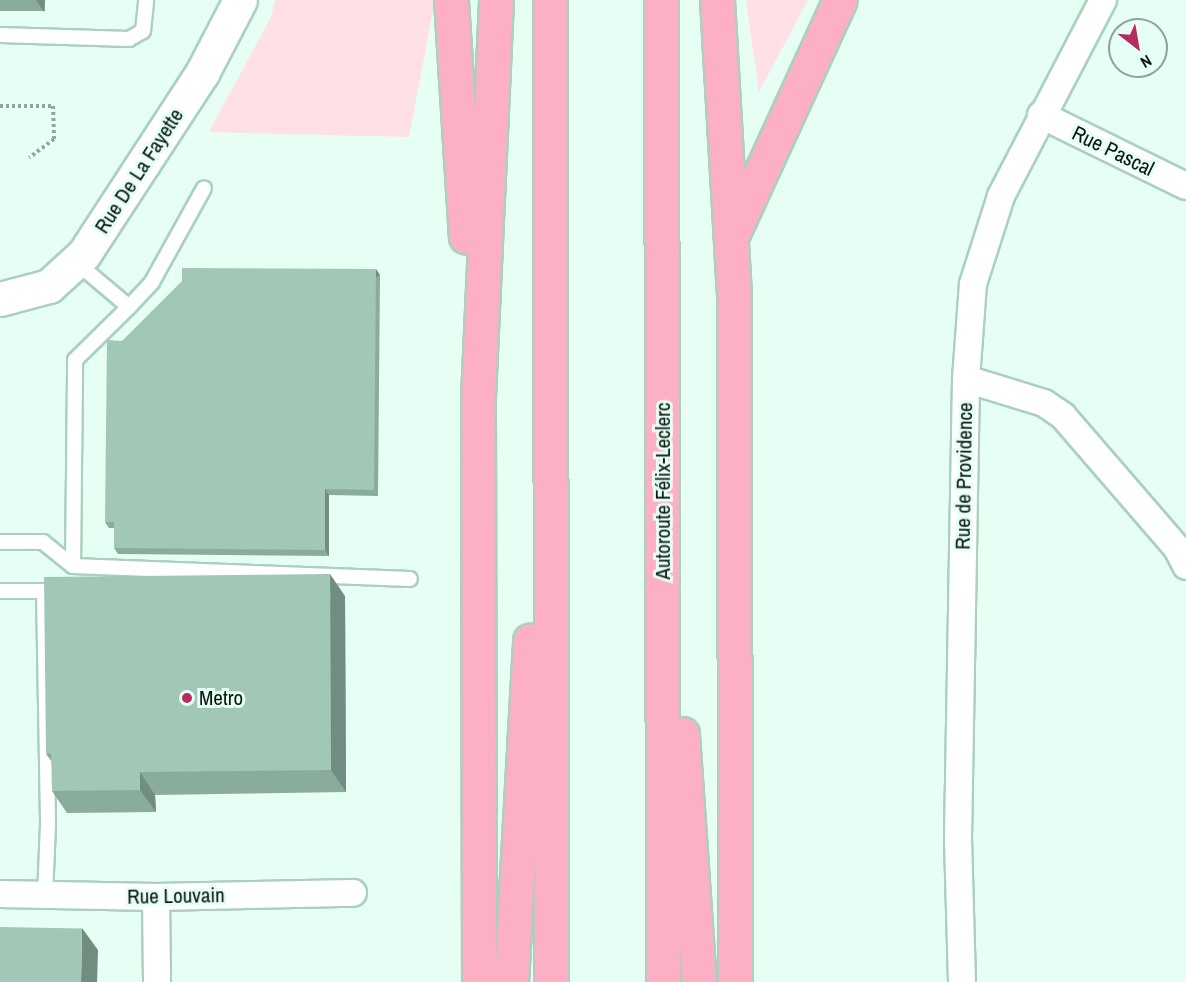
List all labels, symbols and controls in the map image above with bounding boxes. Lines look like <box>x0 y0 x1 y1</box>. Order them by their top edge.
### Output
north arrow <box>1108 18 1168 78</box>
text: N <box>1137 50 1156 74</box>
street label: Rue De La Fayette <box>89 104 189 238</box>
street label: Rue Pascal <box>1068 120 1158 182</box>
street label: Autoroute Félix-Leclerc <box>650 402 676 580</box>
street label: Rue de Providence <box>950 402 978 550</box>
place label: Metro <box>199 685 243 711</box>
marker: Metro <box>180 691 194 705</box>
street label: Rue Louvain <box>127 883 225 909</box>

